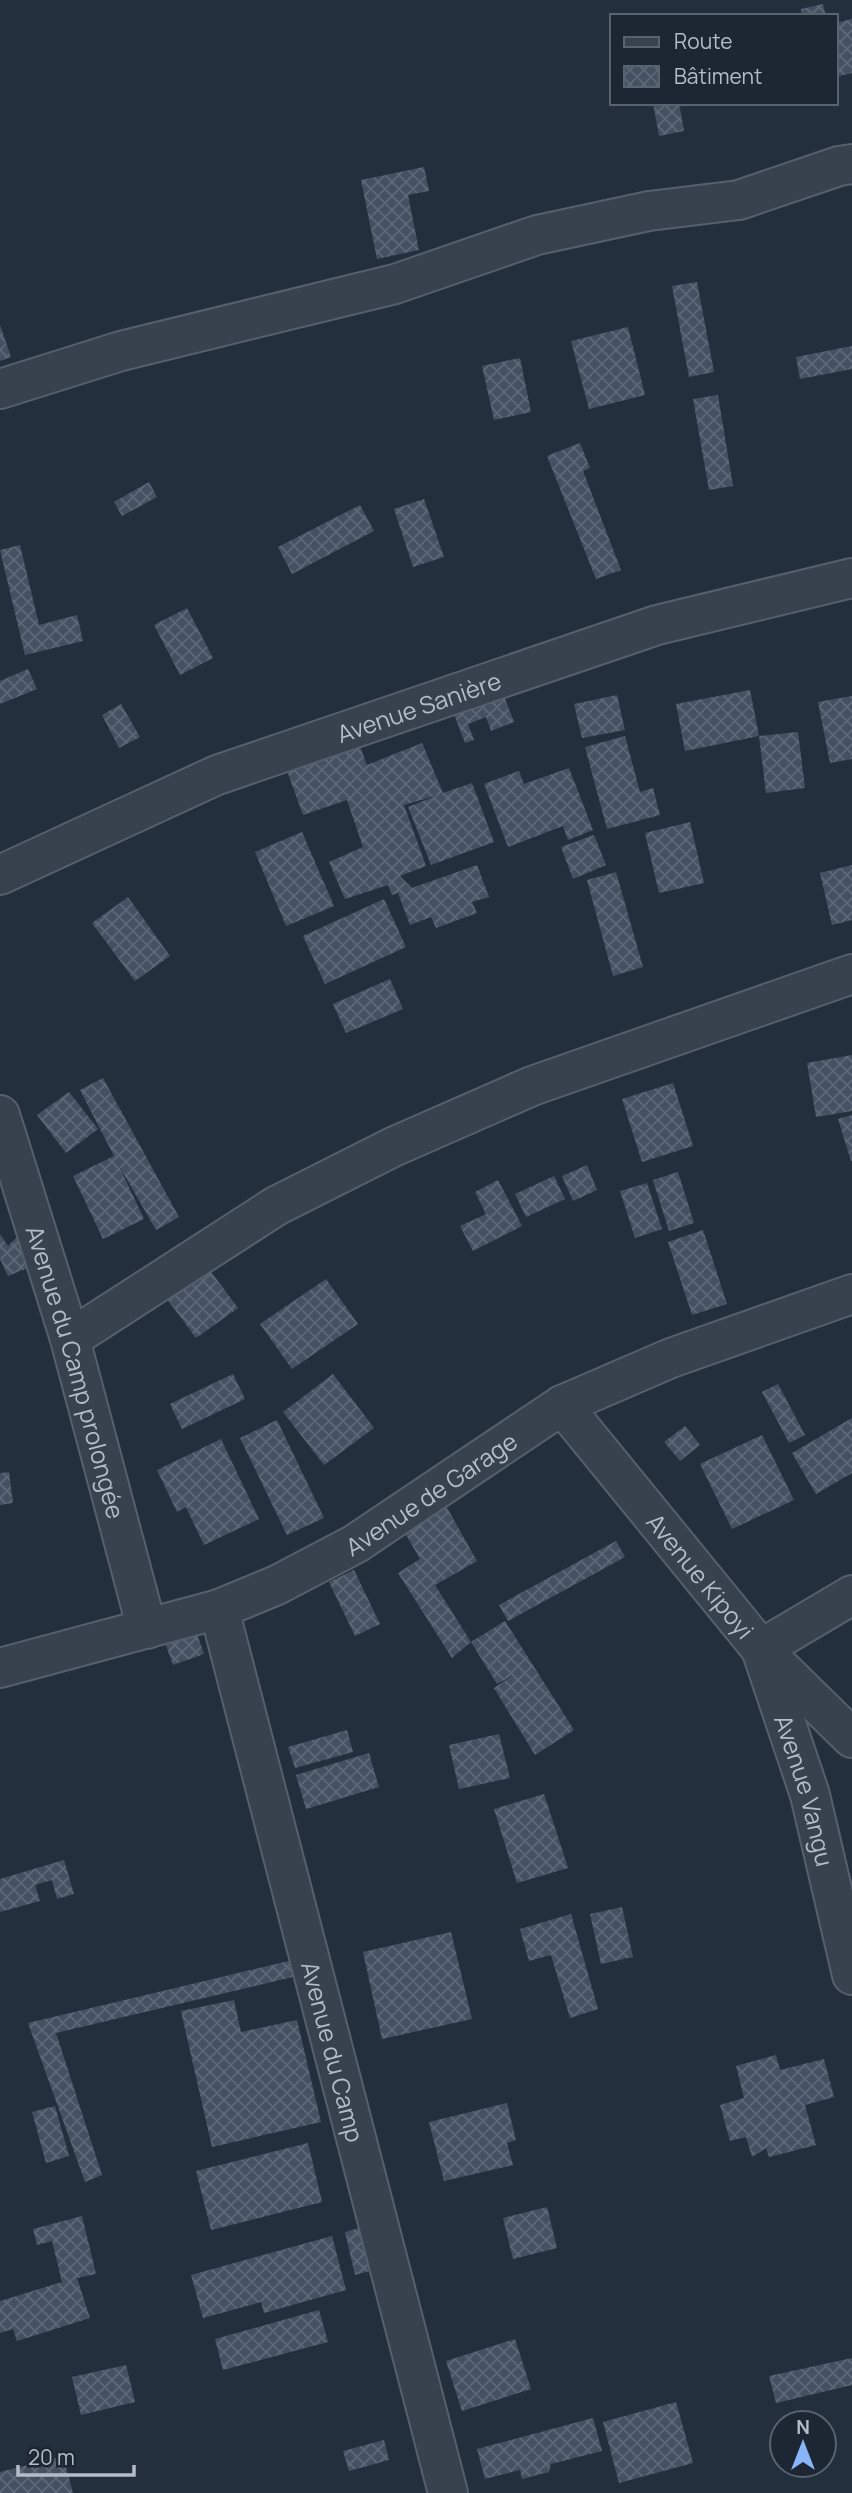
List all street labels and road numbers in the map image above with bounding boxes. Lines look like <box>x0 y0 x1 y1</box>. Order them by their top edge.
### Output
street label: Avenue Sanière <box>332 663 505 750</box>
street label: Avenue du Camp prolongée <box>19 1221 133 1522</box>
street label: Avenue de Garage <box>340 1424 523 1563</box>
street label: Avenue Kipoyi <box>640 1506 762 1645</box>
street label: Avenue Vangu <box>768 1710 843 1869</box>
street label: Avenue du Camp <box>294 1958 373 2145</box>

